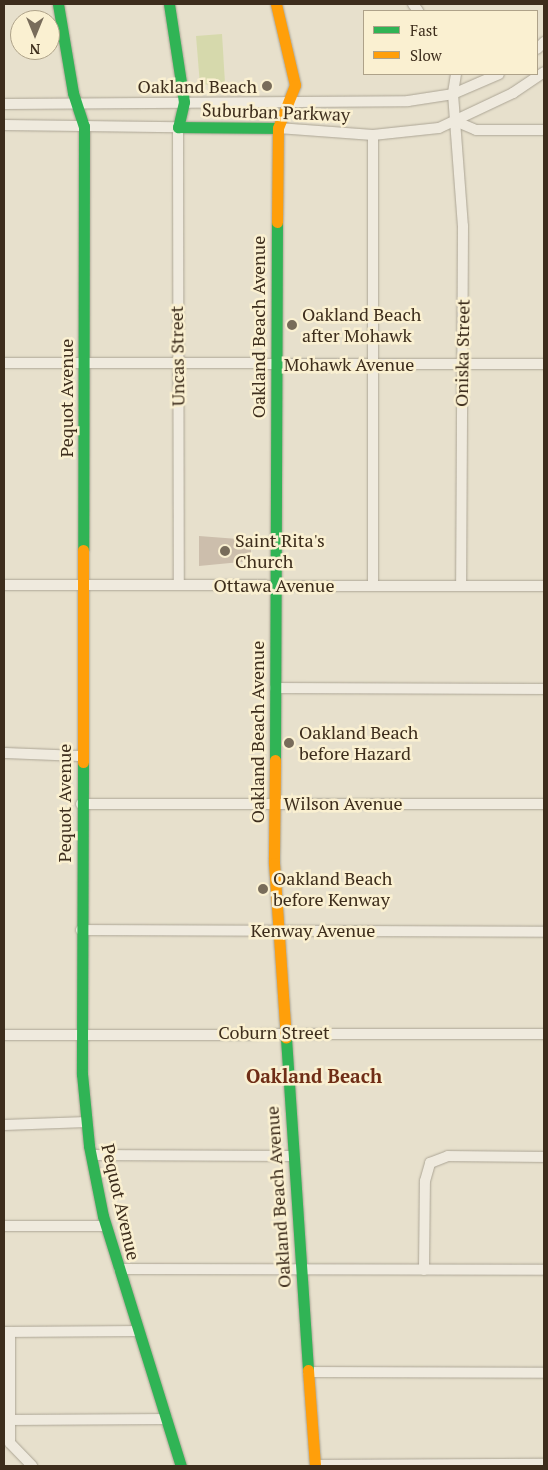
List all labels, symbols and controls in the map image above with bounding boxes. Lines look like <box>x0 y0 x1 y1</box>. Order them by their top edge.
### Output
north arrow <box>10 10 60 60</box>
legend <box>363 10 538 75</box>
text: Fast <box>410 20 438 40</box>
text: N <box>30 40 40 59</box>
text: Slow <box>410 45 442 65</box>
place label: Oakland Beach <box>138 75 257 97</box>
marker: Oakland Beach <box>261 80 273 92</box>
street label: Suburban Parkway <box>202 99 350 125</box>
street label: Oakland Beach Avenue <box>247 236 269 418</box>
street label: Oniska Street <box>450 299 474 407</box>
place label: Oakland Beach after Mohawk <box>302 304 421 346</box>
street label: Uncas Street <box>165 306 189 406</box>
marker: Oakland Beach after Mohawk <box>286 319 298 331</box>
street label: Pequot Avenue <box>55 338 77 458</box>
street label: Mohawk Avenue <box>284 353 414 375</box>
place label: Saint Rita's Church <box>235 530 325 572</box>
marker: Saint Rita's Church <box>219 545 231 557</box>
street label: Ottawa Avenue <box>213 574 335 596</box>
street label: Oakland Beach Avenue <box>246 641 268 823</box>
place label: Oakland Beach before Hazard <box>299 722 418 764</box>
marker: Oakland Beach before Hazard <box>283 737 295 749</box>
street label: Pequot Avenue <box>53 743 75 863</box>
street label: Wilson Avenue <box>283 792 403 814</box>
place label: Oakland Beach before Kenway <box>273 868 392 911</box>
marker: Oakland Beach before Kenway <box>257 883 269 895</box>
street label: Kenway Avenue <box>250 919 376 941</box>
street label: Coburn Street <box>218 1021 330 1043</box>
district label: Oakland Beach <box>246 1065 382 1087</box>
street label: Oakland Beach Avenue <box>261 1105 295 1289</box>
street label: Pequot Avenue <box>97 1142 145 1262</box>

